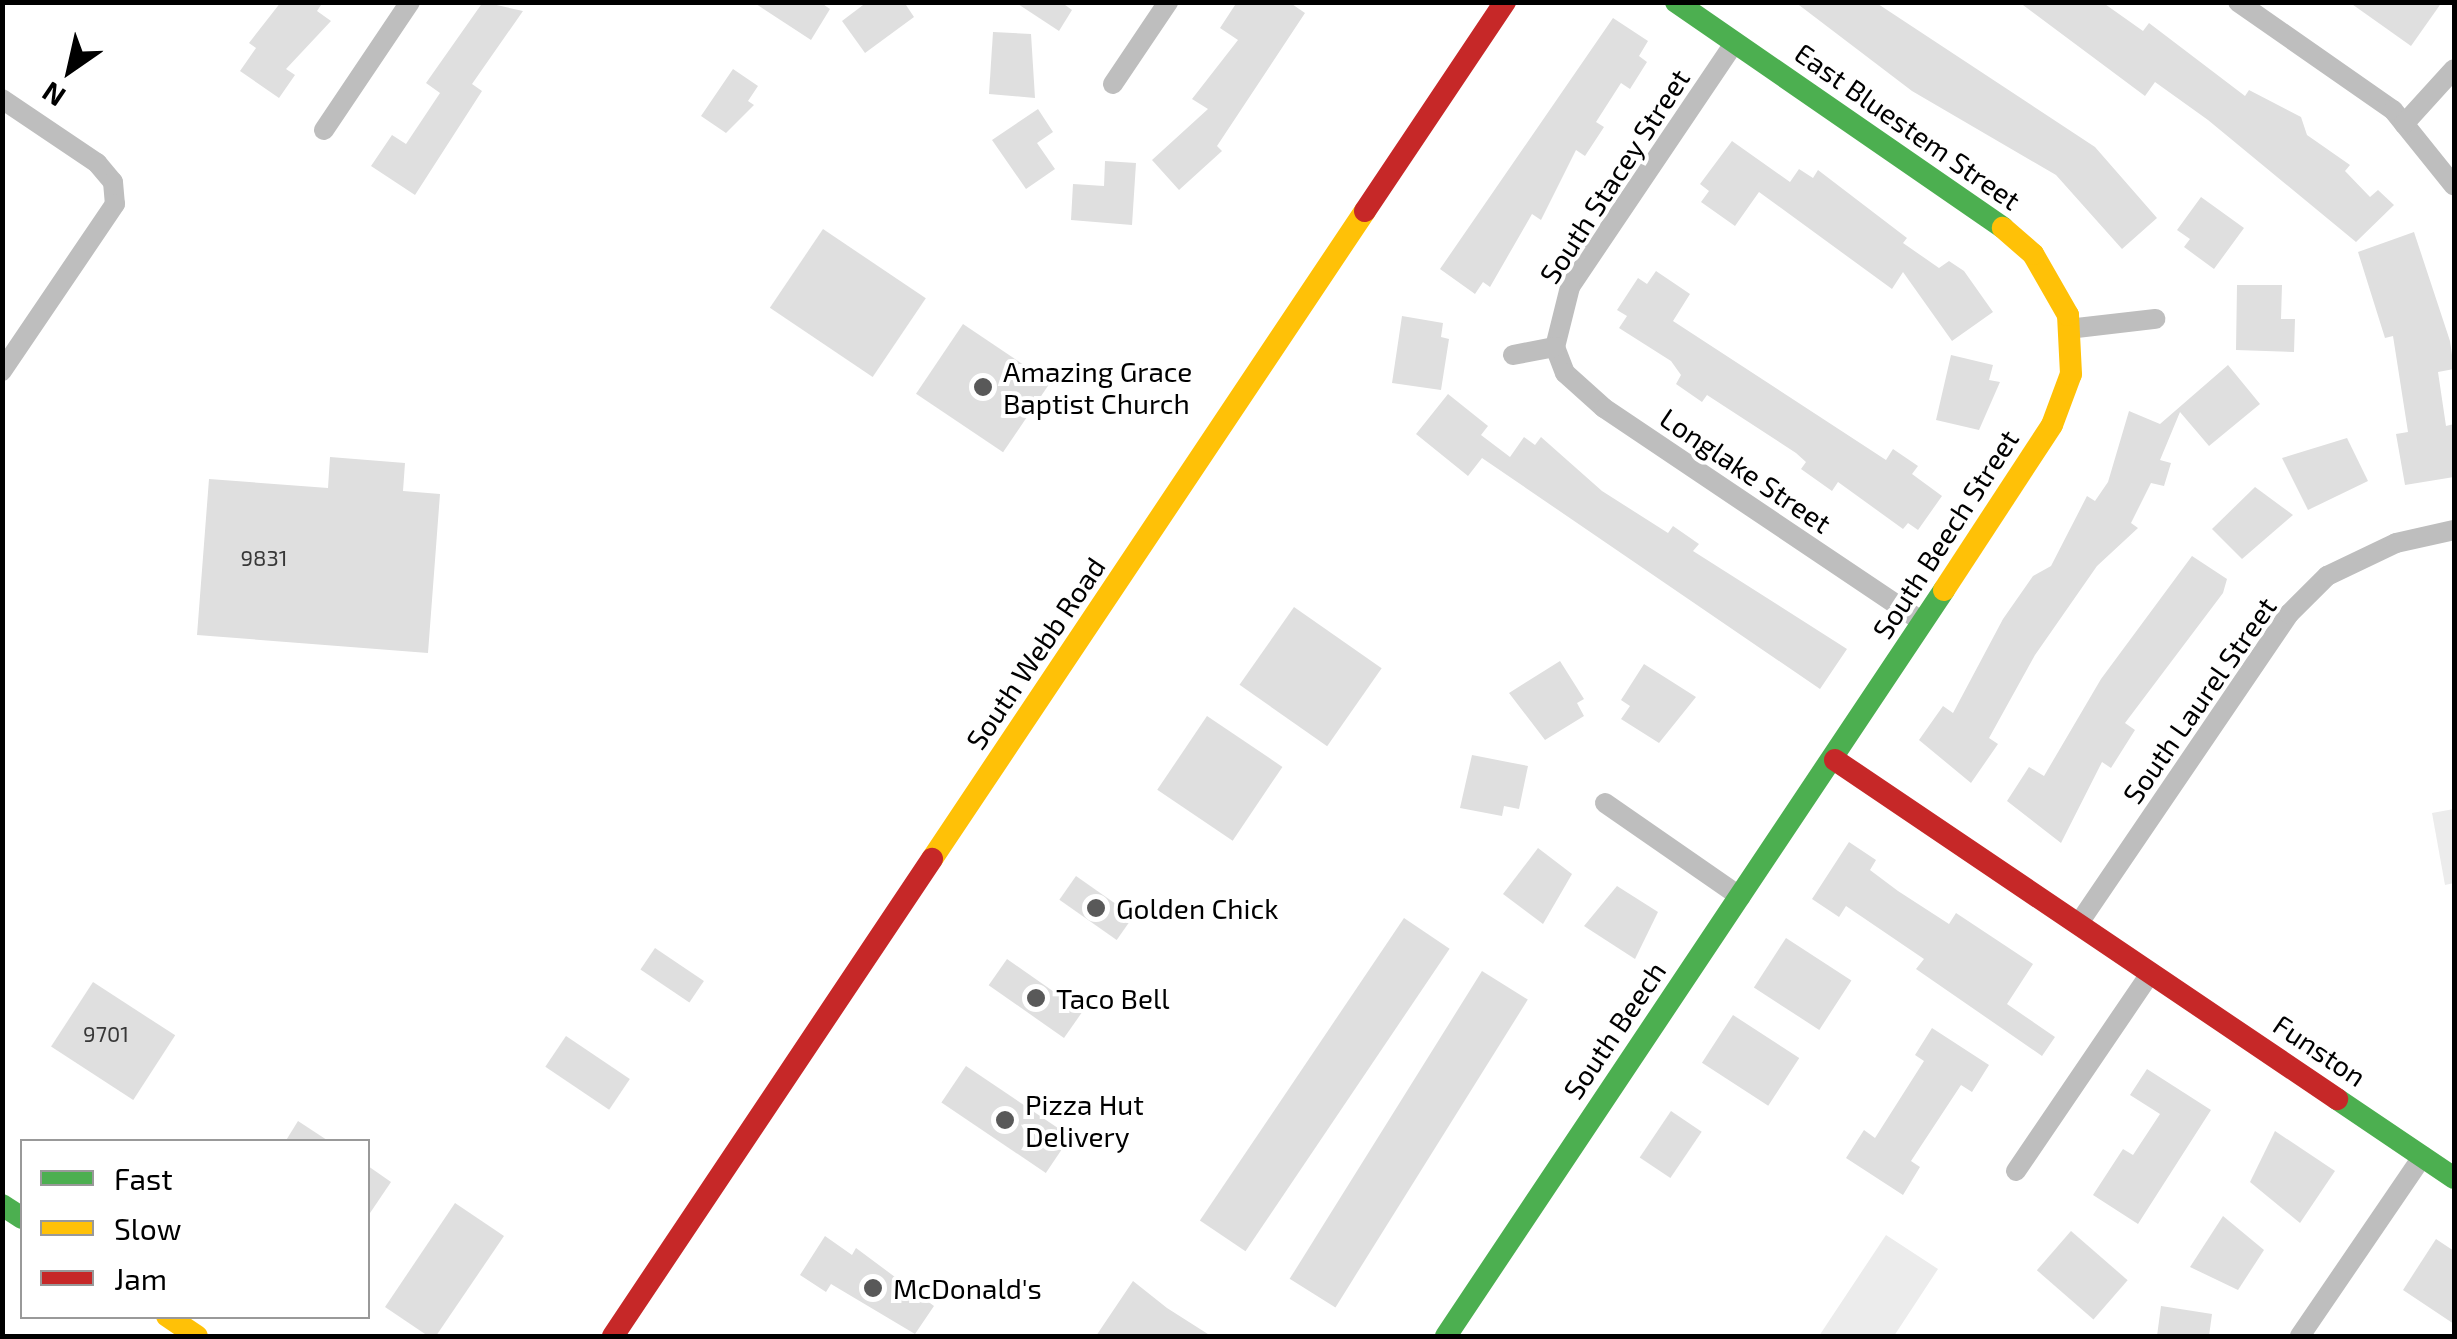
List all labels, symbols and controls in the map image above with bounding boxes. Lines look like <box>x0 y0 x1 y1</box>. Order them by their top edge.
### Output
north arrow <box>20 20 120 120</box>
street label: East Bluestem Street <box>1789 36 2027 216</box>
street label: South Stacey Street <box>1532 62 1696 290</box>
text: N <box>35 75 71 115</box>
place label: Amazing Grace Baptist Church <box>1003 354 1192 420</box>
marker: Amazing Grace Baptist Church <box>972 376 994 398</box>
street label: Longlake Street <box>1654 401 1838 539</box>
street label: South Beech Street <box>1865 423 2025 645</box>
house number: 9831 <box>241 545 287 571</box>
street label: South Webb Road <box>958 551 1112 755</box>
street label: South Laurel Street <box>2115 590 2283 810</box>
place label: Golden Chick <box>1116 891 1279 925</box>
marker: Golden Chick <box>1085 897 1107 919</box>
street label: South Beech <box>1556 955 1672 1105</box>
place label: Taco Bell <box>1056 981 1170 1015</box>
marker: Taco Bell <box>1025 987 1047 1009</box>
street label: Funston <box>2268 1007 2372 1093</box>
house number: 9701 <box>83 1021 129 1047</box>
place label: Pizza Hut Delivery <box>1025 1087 1144 1153</box>
marker: Pizza Hut Delivery <box>994 1109 1016 1131</box>
legend <box>20 1139 370 1319</box>
text: Fast <box>114 1160 173 1196</box>
text: Slow <box>114 1210 181 1246</box>
text: Jam <box>114 1260 167 1296</box>
place label: McDonald's <box>893 1271 1042 1305</box>
marker: McDonald's <box>862 1277 884 1299</box>

